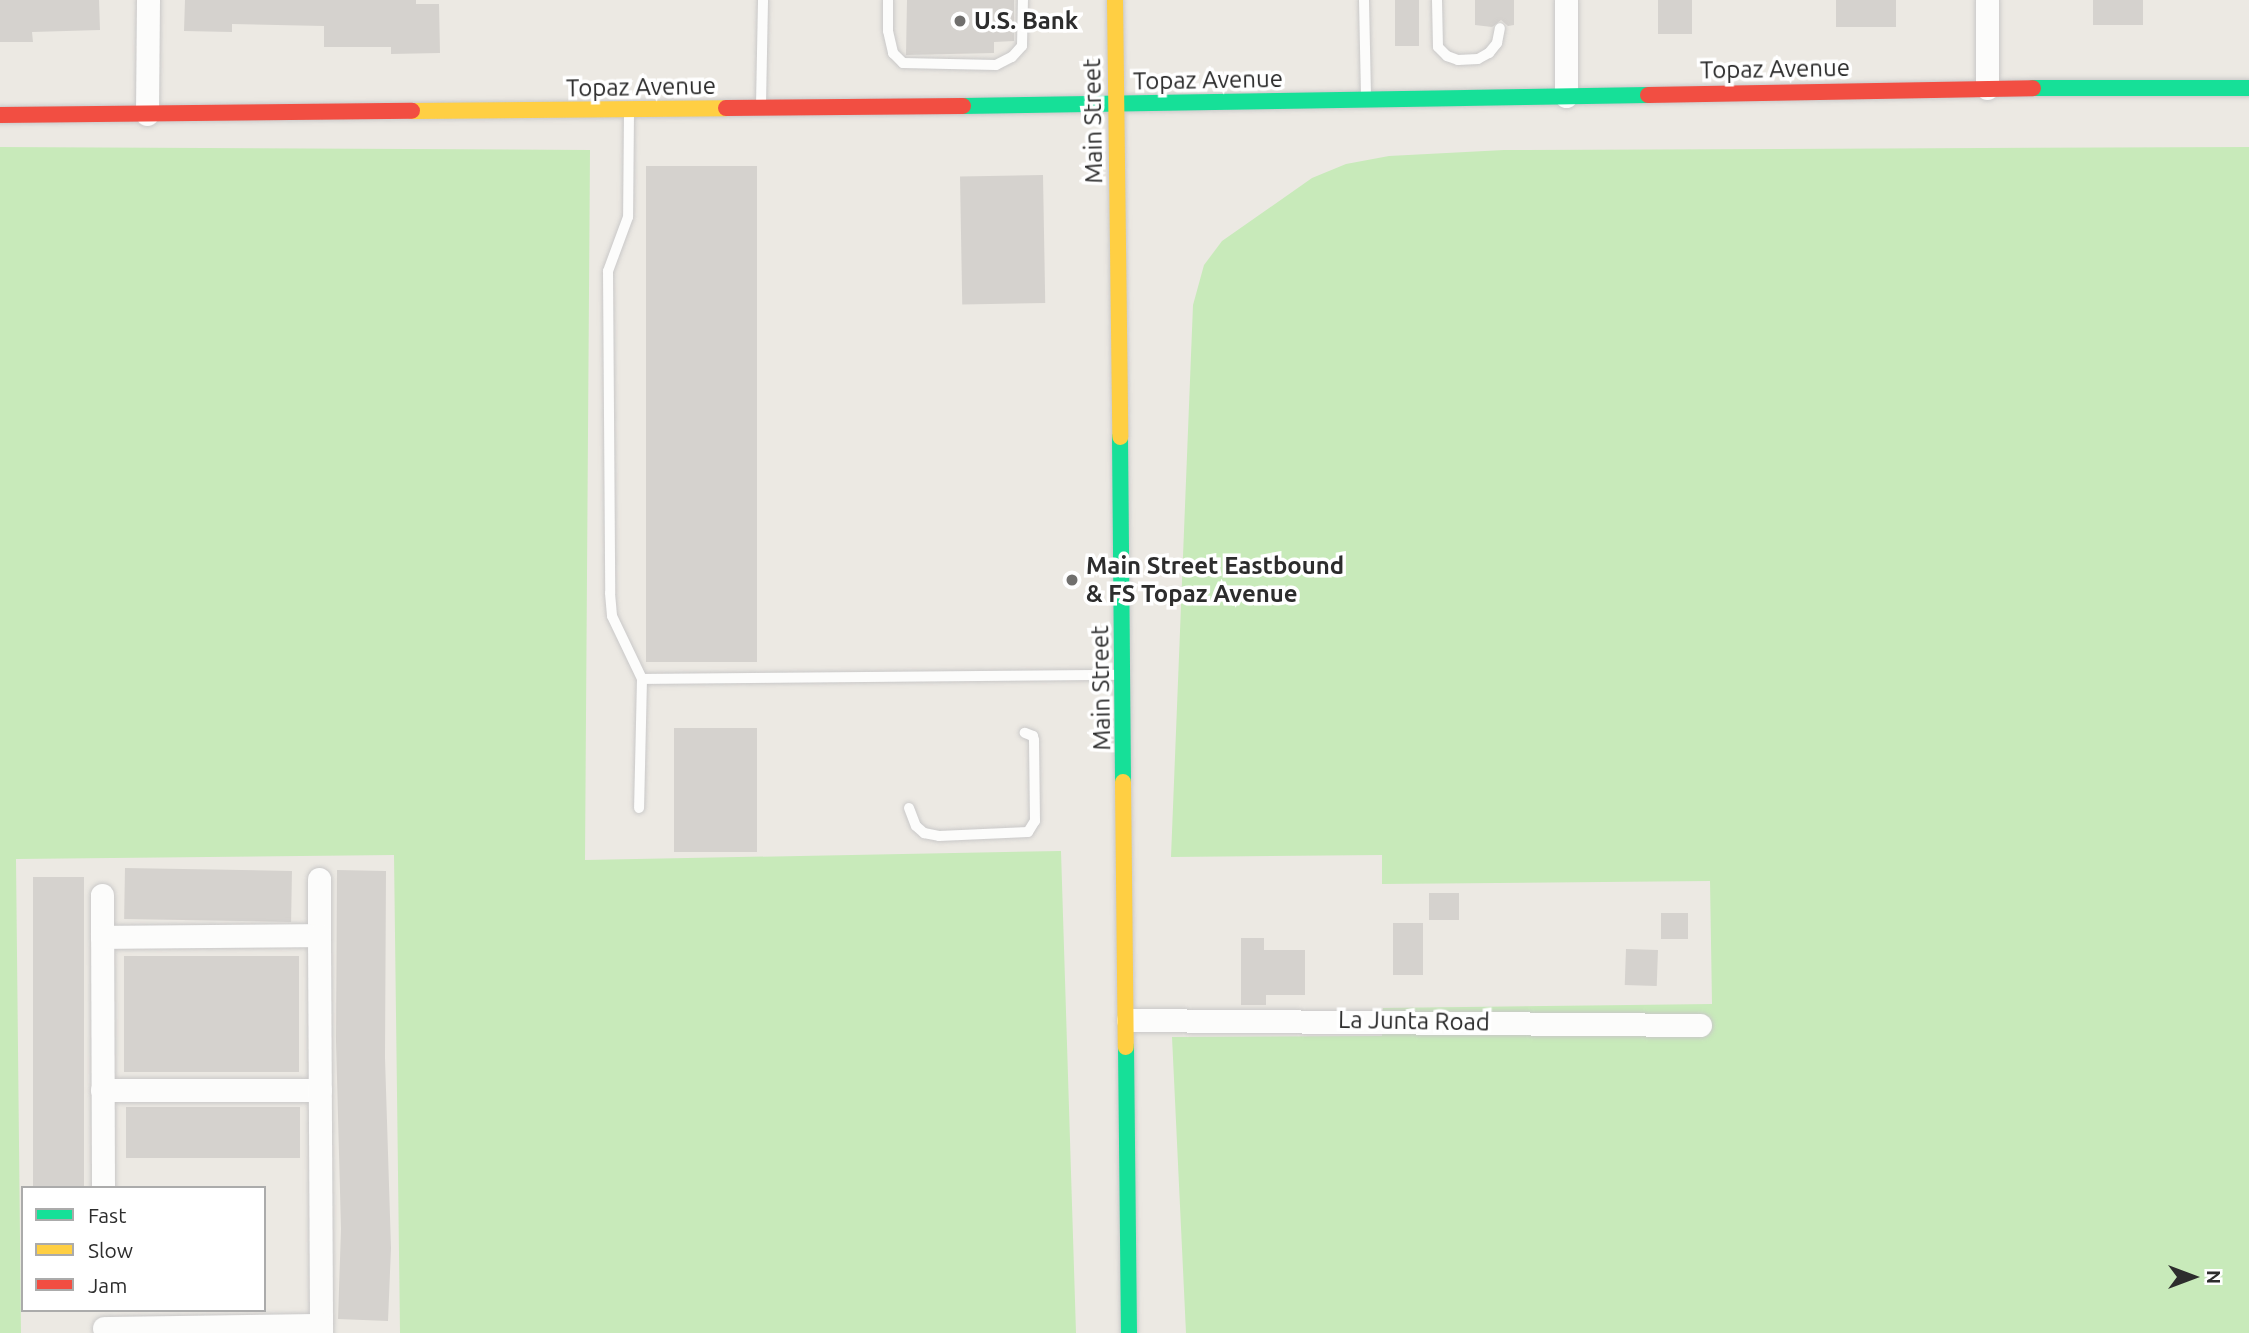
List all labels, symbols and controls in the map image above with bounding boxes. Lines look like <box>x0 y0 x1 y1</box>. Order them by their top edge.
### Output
place label: U.S. Bank <box>974 7 1078 35</box>
marker: U.S. Bank <box>952 13 968 29</box>
street label: Topaz Avenue <box>1700 53 1850 85</box>
street label: Main Street <box>1078 58 1108 184</box>
street label: Topaz Avenue <box>1133 64 1283 96</box>
street label: Topaz Avenue <box>566 71 716 103</box>
place label: Main Street Eastbound & FS Topaz Avenue <box>1086 552 1344 608</box>
marker: Main Street Eastbound & FS Topaz Avenue <box>1064 572 1080 588</box>
street label: Main Street <box>1086 625 1116 751</box>
street label: La Junta Road <box>1338 1005 1490 1037</box>
legend <box>21 1186 266 1312</box>
text: Fast <box>88 1203 126 1227</box>
text: Slow <box>88 1238 133 1262</box>
north arrow <box>2158 1242 2228 1312</box>
text: N <box>2203 1270 2225 1284</box>
text: Jam <box>88 1273 127 1297</box>

